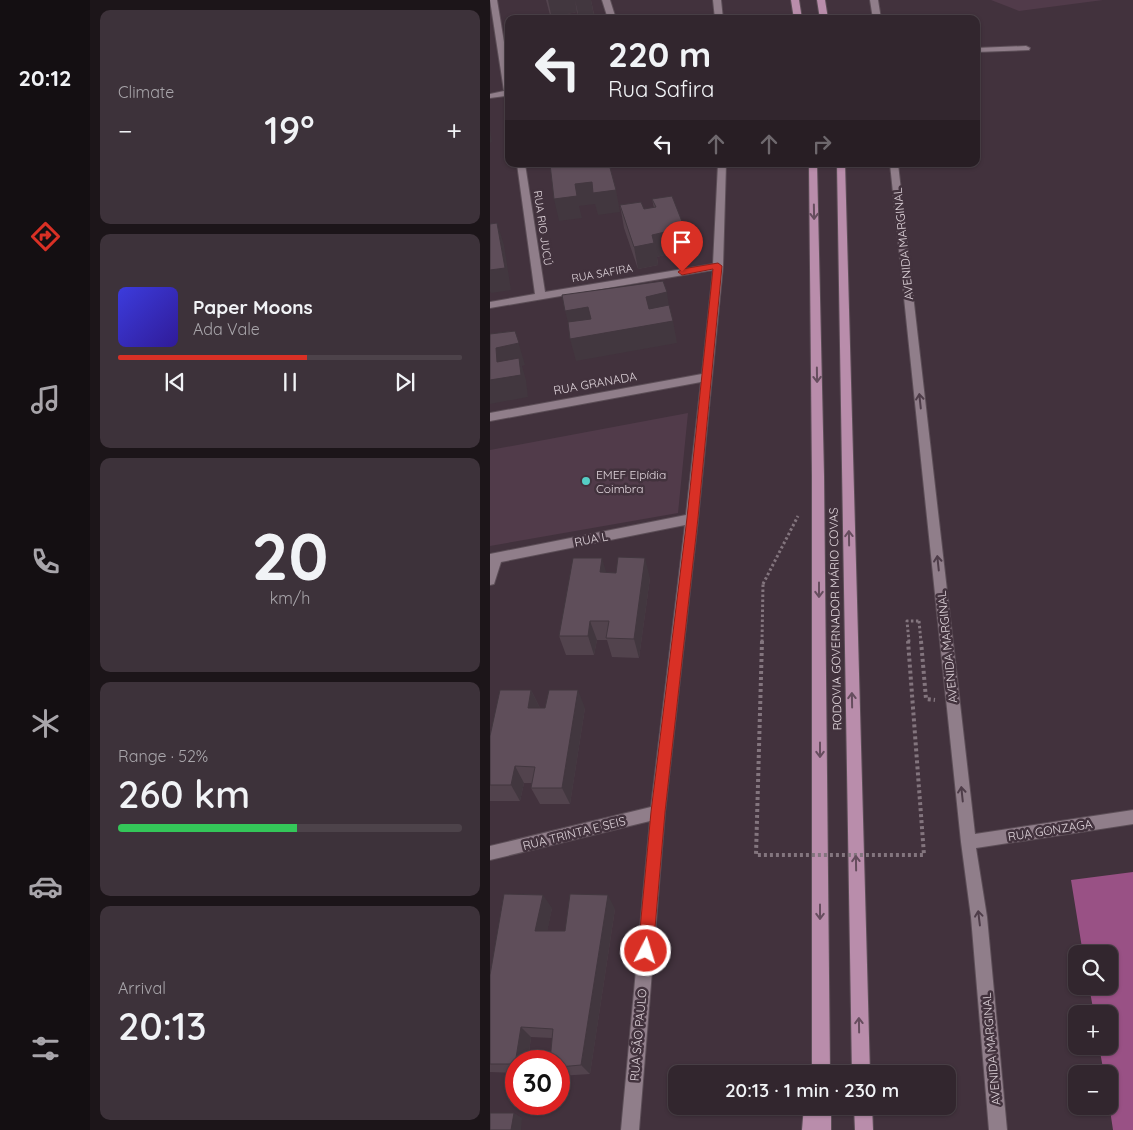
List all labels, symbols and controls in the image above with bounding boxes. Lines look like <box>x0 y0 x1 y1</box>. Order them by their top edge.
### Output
text: 220 m <box>608 32 711 76</box>
icon: left <box>525 35 590 100</box>
text: 20:12 <box>18 64 72 92</box>
text: Rua Safira <box>608 75 714 103</box>
text: Climate <box>118 82 174 102</box>
text: 19° <box>264 106 314 154</box>
text: − <box>118 113 133 148</box>
text: + <box>446 113 462 148</box>
icon: left <box>649 130 677 158</box>
icon: ahead <box>702 130 730 158</box>
icon: ahead <box>755 130 783 158</box>
icon: right <box>808 130 836 158</box>
street label: AVENIDA MARGINAL <box>890 187 916 301</box>
street label: RUA RIO JUCÚ <box>531 189 555 267</box>
one-way arrow <box>809 204 819 220</box>
icon: directions <box>28 219 63 254</box>
pin <box>661 221 703 272</box>
icon: arrive <box>668 228 696 256</box>
street label: RUA SAFIRA <box>570 261 634 285</box>
text: Paper Moons <box>193 295 313 319</box>
text: Ada Vale <box>193 319 260 339</box>
one-way arrow <box>812 366 822 383</box>
icon: previous <box>161 368 189 396</box>
icon: pause <box>276 368 304 396</box>
icon: next <box>391 368 419 396</box>
street label: RUA GRANADA <box>552 368 638 398</box>
icon: music <box>28 382 63 417</box>
one-way arrow <box>915 394 925 410</box>
place label: EMEF Elpídia Coimbra <box>596 467 666 496</box>
marker: EMEF Elpídia Coimbra <box>580 475 592 487</box>
street label: RODOVIA GOVERNADOR MÁRIO COVAS <box>826 507 844 731</box>
text: 20 <box>252 515 328 596</box>
street label: RUA L <box>573 528 610 550</box>
one-way arrow <box>844 530 854 546</box>
icon: phone <box>28 544 63 579</box>
one-way arrow <box>933 555 943 571</box>
one-way arrow <box>814 582 824 598</box>
text: km/h <box>270 588 310 608</box>
street label: AVENIDA MARGINAL <box>934 590 960 704</box>
one-way arrow <box>848 692 857 708</box>
icon: climate <box>28 706 63 741</box>
one-way arrow <box>815 741 825 757</box>
text: Range · 52% <box>118 746 208 766</box>
text: 260 km <box>118 770 250 818</box>
one-way arrow <box>958 786 967 802</box>
street label: RUA TRINTA E SEIS <box>521 813 627 853</box>
street label: RUA GONZAGA <box>1007 816 1094 844</box>
one-way arrow <box>851 855 861 871</box>
icon: car <box>28 869 63 904</box>
one-way arrow <box>815 904 825 920</box>
one-way arrow <box>974 910 984 926</box>
position arrow <box>619 924 671 976</box>
map controls <box>1068 945 1118 1115</box>
button: search <box>1068 945 1118 995</box>
text: Arrival <box>118 978 166 998</box>
street label: RUA SÃO PAULO <box>626 988 650 1082</box>
street label: AVENIDA MARGINAL <box>979 992 1003 1106</box>
text: 20:13 <box>118 1002 207 1050</box>
button: + <box>1068 1005 1118 1055</box>
one-way arrow <box>855 1017 864 1033</box>
icon: filters <box>28 1031 63 1066</box>
speed limit sign: 30 <box>505 1050 570 1115</box>
button: − <box>1068 1065 1118 1115</box>
text: 20:13 · 1 min · 230 m <box>725 1078 899 1102</box>

